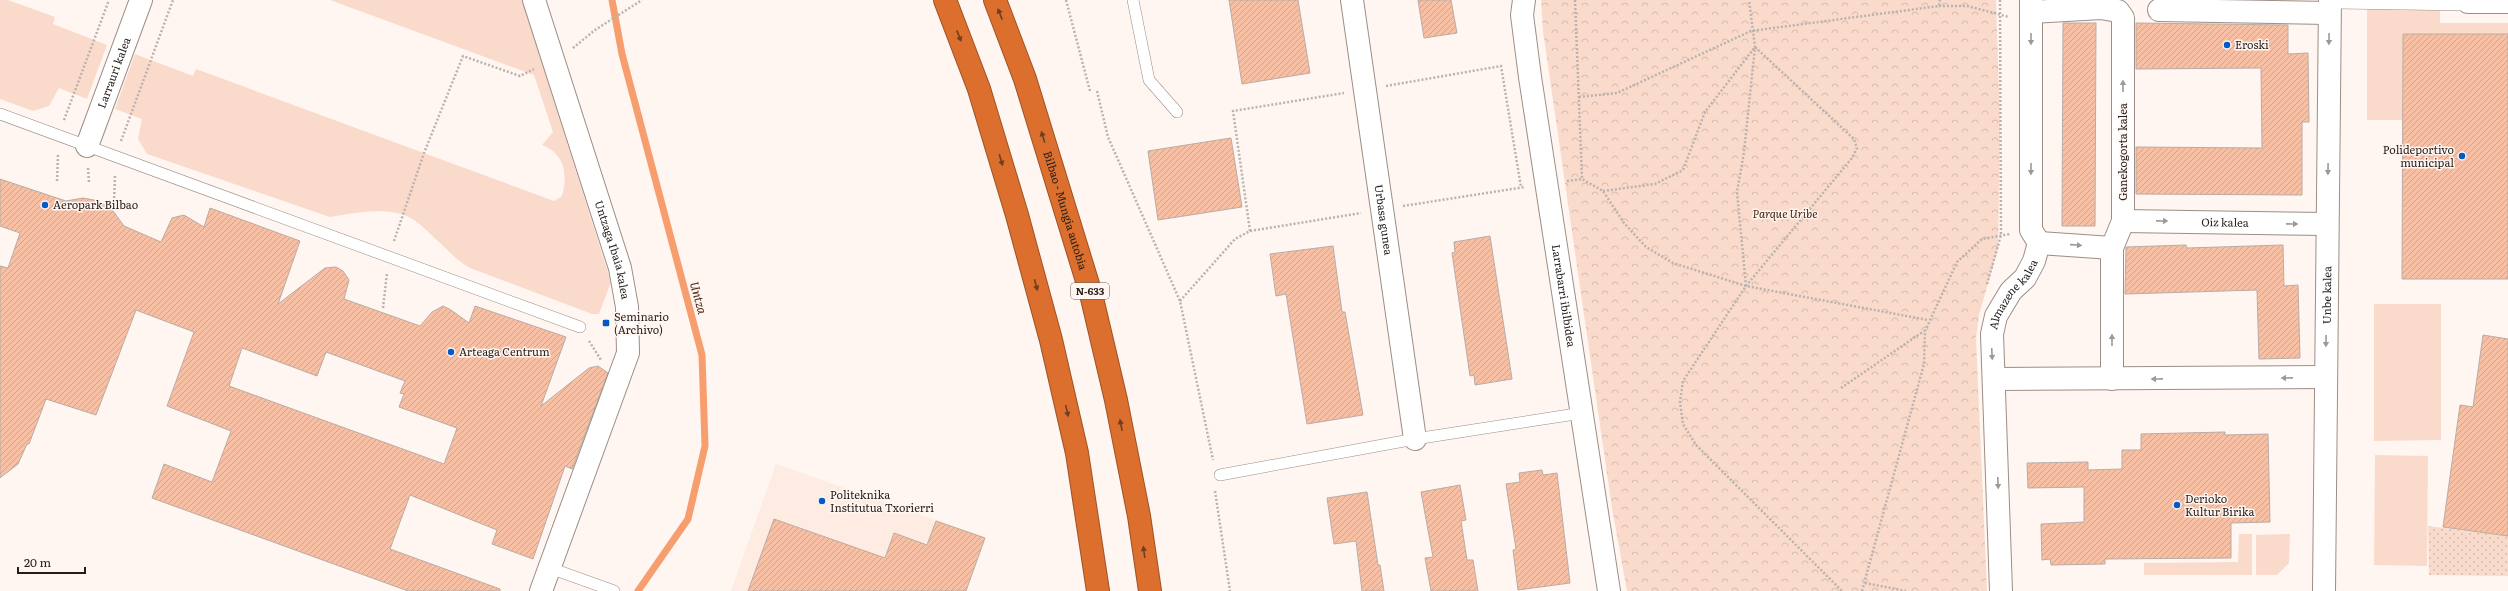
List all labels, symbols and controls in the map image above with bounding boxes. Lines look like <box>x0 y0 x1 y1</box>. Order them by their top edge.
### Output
one-way arrow <box>997 8 1003 20</box>
one-way arrow <box>957 31 963 43</box>
one-way arrow <box>2028 33 2034 46</box>
one-way arrow <box>2326 33 2332 46</box>
street label: Larrauri kalea <box>93 35 134 110</box>
place label: Eroski <box>2235 36 2269 52</box>
marker: Eroski <box>2222 40 2232 50</box>
one-way arrow <box>2120 79 2126 92</box>
street label: Ganekogorta kalea <box>2114 103 2130 201</box>
one-way arrow <box>1040 131 1046 143</box>
place label: Polideportivo municipal <box>2383 141 2454 170</box>
street label: Bilbao - Mungia autobia <box>1040 149 1092 272</box>
marker: Polideportivo municipal <box>2457 151 2467 161</box>
one-way arrow <box>998 154 1004 166</box>
one-way arrow <box>2028 163 2034 176</box>
one-way arrow <box>2325 163 2331 176</box>
street label: Urbasa gunea <box>1372 183 1398 256</box>
place label: Aeropark Bilbao <box>53 196 138 212</box>
street label: Untzaga Ibaia kalea <box>592 198 634 301</box>
marker: Aeropark Bilbao <box>40 200 50 210</box>
park label: Parque Uribe <box>1753 205 1817 221</box>
street label: Oiz kalea <box>2201 213 2249 230</box>
one-way arrow <box>2156 218 2168 225</box>
one-way arrow <box>2286 221 2299 227</box>
one-way arrow <box>2069 242 2082 249</box>
street label: Larrabarri ibilbidea <box>1549 243 1580 348</box>
street label: Almazene kalea <box>1984 256 2041 331</box>
street label: Unbe kalea <box>2318 266 2334 324</box>
water label: Untza <box>686 279 712 316</box>
one-way arrow <box>1033 279 1039 291</box>
road number: N-633 <box>1071 283 1109 299</box>
place label: Seminario (Archivo) <box>614 308 669 337</box>
marker: Seminario (Archivo) <box>601 318 611 328</box>
one-way arrow <box>2109 333 2115 346</box>
one-way arrow <box>2323 335 2329 348</box>
place label: Arteaga Centrum <box>459 343 550 359</box>
marker: Arteaga Centrum <box>446 347 456 357</box>
one-way arrow <box>1989 348 1995 361</box>
one-way arrow <box>2280 375 2293 381</box>
one-way arrow <box>2150 376 2163 382</box>
one-way arrow <box>1065 405 1071 417</box>
one-way arrow <box>1118 418 1124 431</box>
one-way arrow <box>1995 477 2001 490</box>
place label: Politeknika Institutua Txorierri <box>830 486 934 515</box>
place label: Derioko Kultur Birika <box>2185 490 2255 519</box>
marker: Politeknika Institutua Txorierri <box>817 496 827 506</box>
marker: Derioko Kultur Birika <box>2172 500 2182 510</box>
one-way arrow <box>1141 546 1147 558</box>
scale bar <box>18 549 85 575</box>
text: 20 m <box>24 553 51 571</box>

